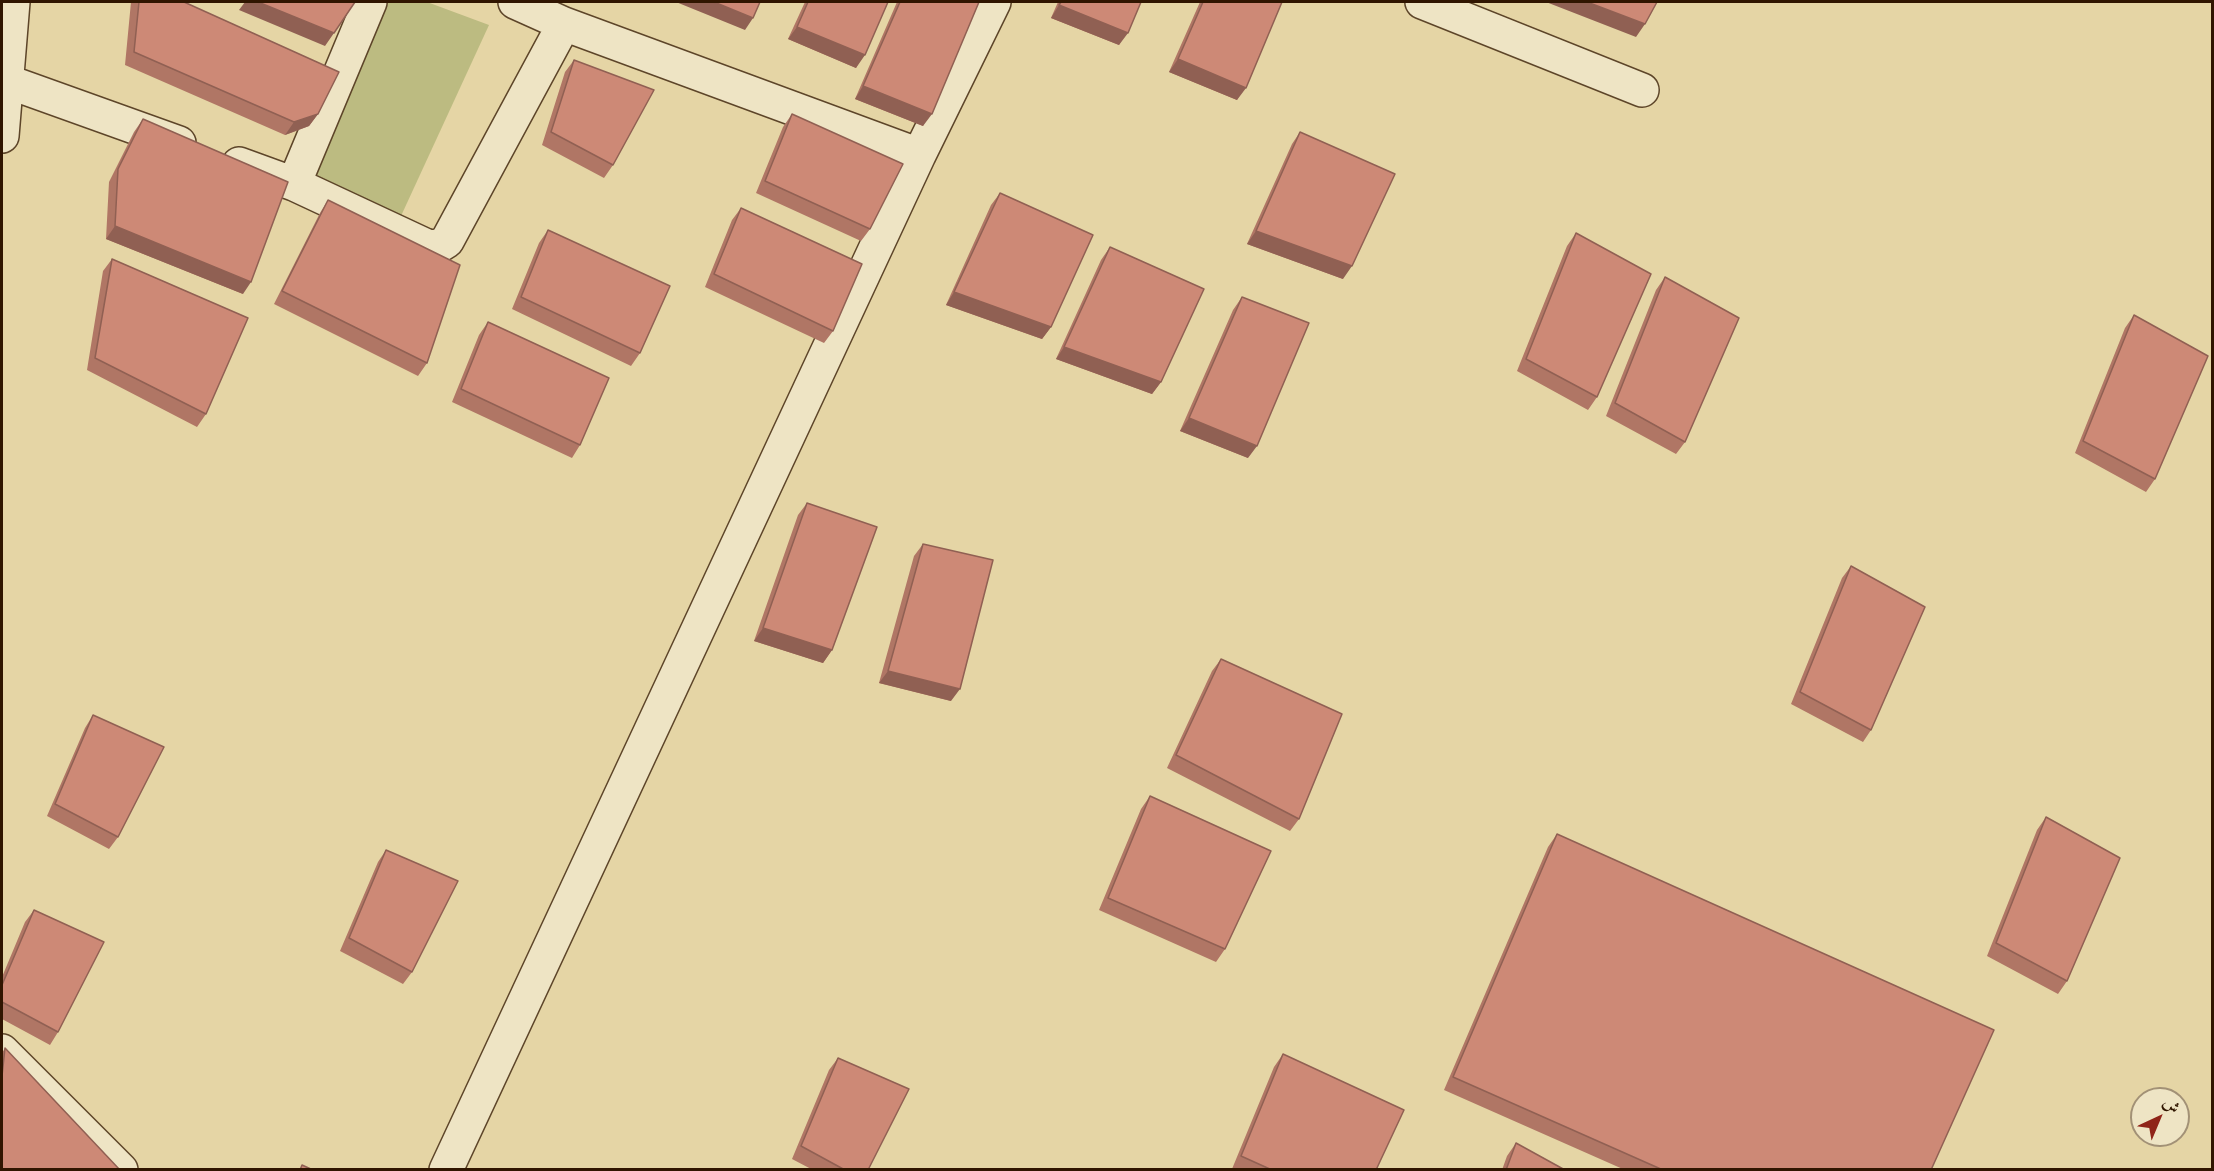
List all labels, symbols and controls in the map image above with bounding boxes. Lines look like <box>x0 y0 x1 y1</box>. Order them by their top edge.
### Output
north arrow <box>2130 1087 2190 1147</box>
text: ش <box>2158 1092 2184 1119</box>

